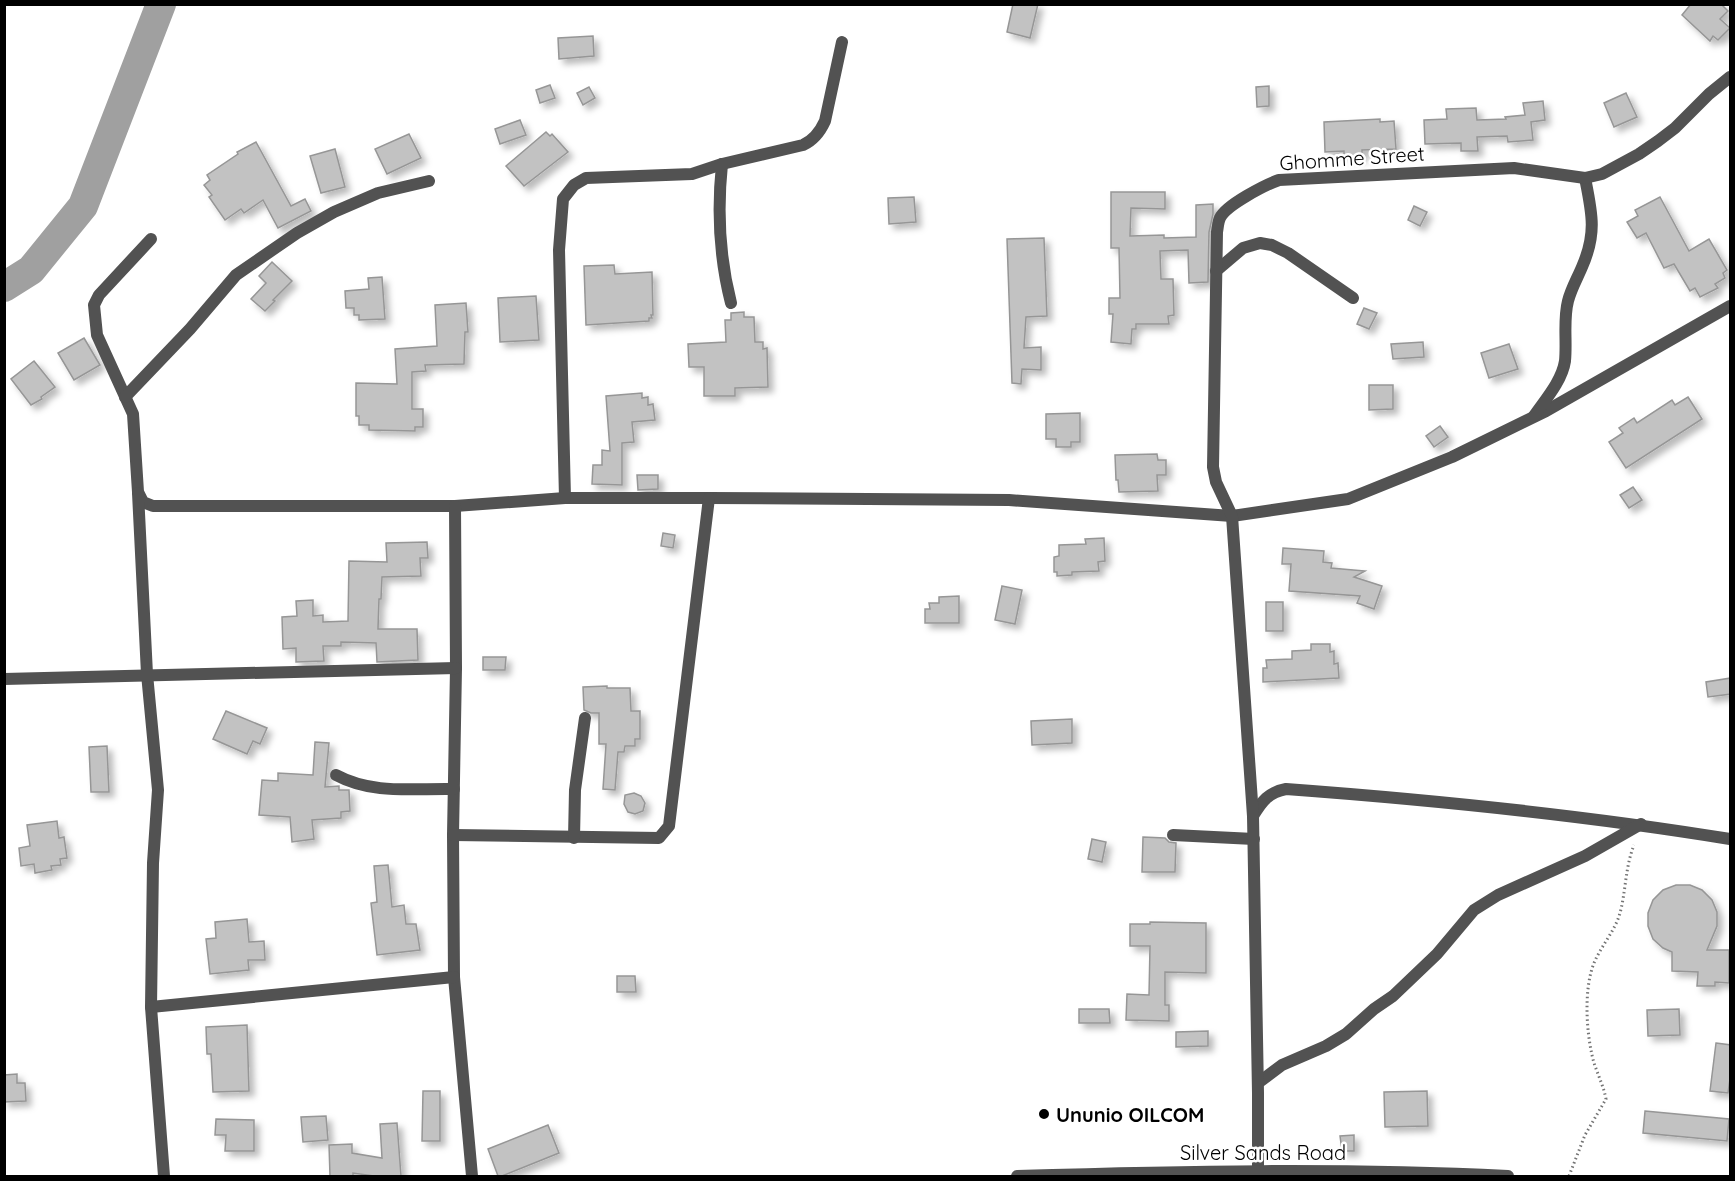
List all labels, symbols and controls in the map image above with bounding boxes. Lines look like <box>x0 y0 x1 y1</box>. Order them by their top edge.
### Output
street label: Ghomme Street <box>1279 140 1426 176</box>
place label: Ununio OILCOM <box>1056 1102 1204 1127</box>
marker: Ununio OILCOM <box>1037 1107 1051 1121</box>
street label: Silver Sands Road <box>1180 1140 1346 1165</box>

